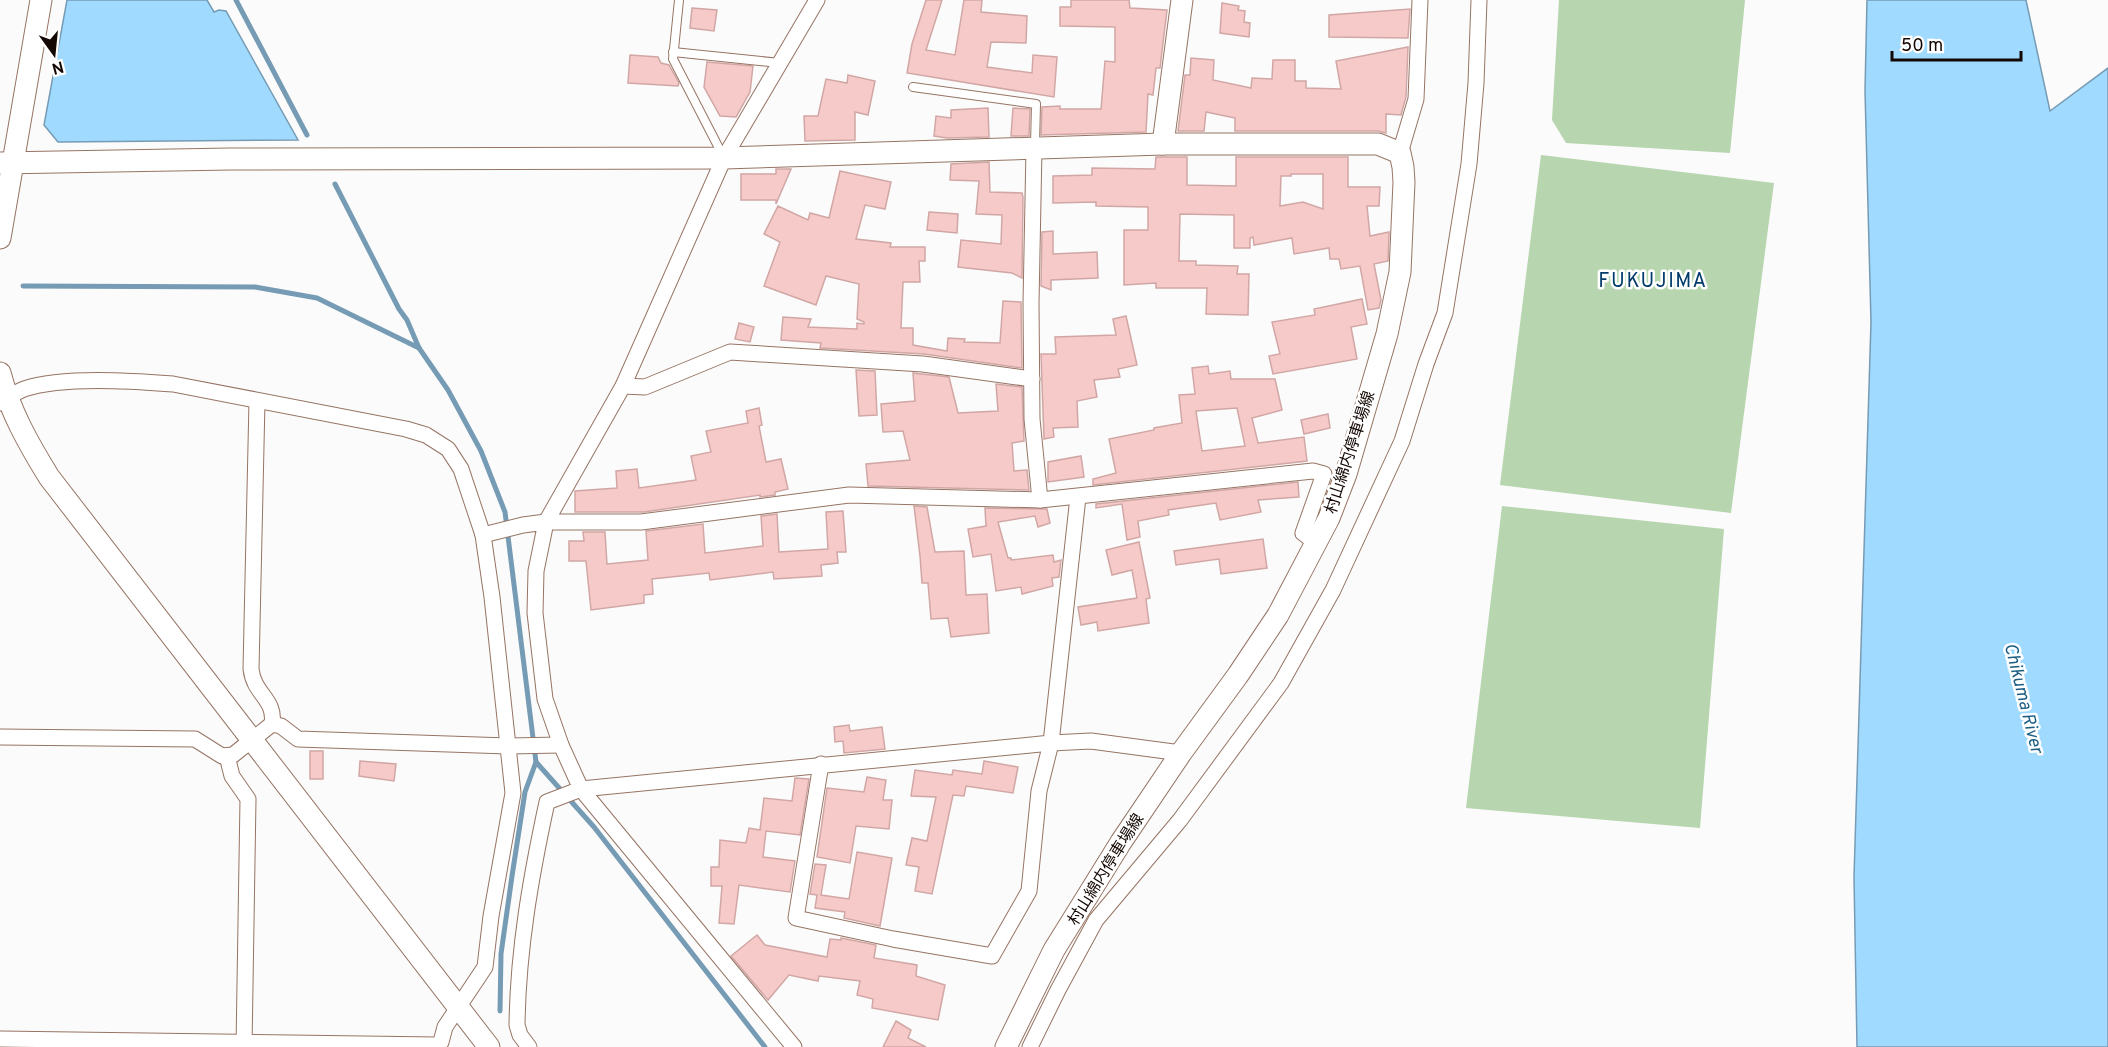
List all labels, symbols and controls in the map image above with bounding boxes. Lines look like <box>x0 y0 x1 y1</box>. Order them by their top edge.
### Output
north arrow <box>24 24 84 84</box>
scale bar <box>1892 24 2021 62</box>
text: 50 m <box>1901 35 1943 58</box>
text: N <box>49 55 66 78</box>
district label: FUKUJIMA <box>1598 269 1708 295</box>
street label: 村山綿内停車場線 <box>1322 389 1380 517</box>
water label: Chikuma River <box>1998 641 2048 758</box>
street label: 村山綿内停車場線 <box>1064 810 1149 930</box>

